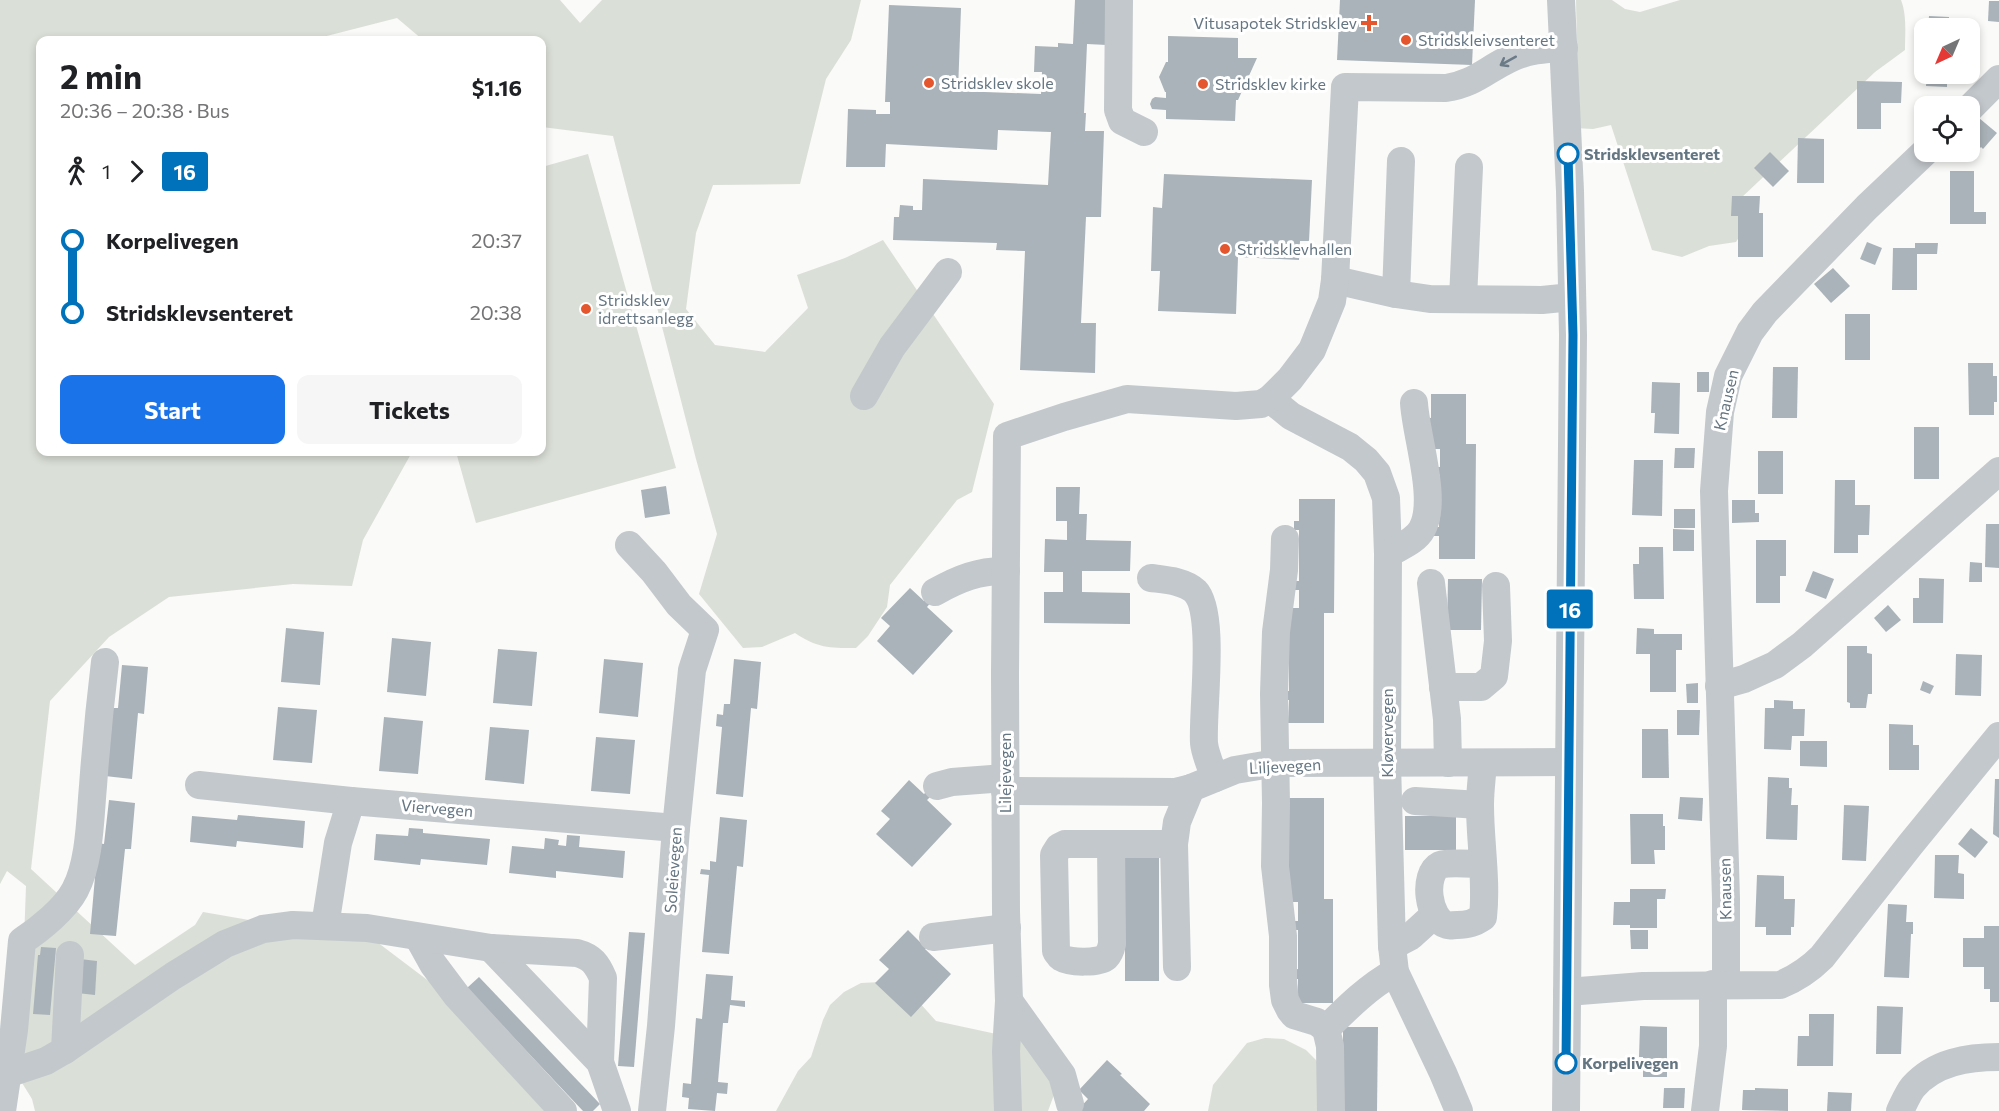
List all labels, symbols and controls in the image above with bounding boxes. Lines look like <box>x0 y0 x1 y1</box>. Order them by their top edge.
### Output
place label: Vitusapotek Stridsklev <box>1193 13 1357 32</box>
marker: Vitusapotek Stridsklev <box>1362 16 1376 30</box>
north arrow <box>1914 18 1980 84</box>
map controls <box>1914 18 1980 162</box>
place label: Stridskleivsenteret <box>1418 30 1555 49</box>
marker: Stridskleivsenteret <box>1399 33 1413 47</box>
text: 2 min <box>60 55 142 96</box>
one-way arrow <box>1500 55 1517 67</box>
place label: Stridsklev skole <box>941 73 1054 92</box>
text: $1.16 <box>472 74 522 101</box>
place label: Stridsklev kirke <box>1215 74 1326 93</box>
marker: Stridsklev skole <box>922 76 936 90</box>
marker: Stridsklev kirke <box>1196 77 1210 91</box>
button: locate <box>1914 96 1980 162</box>
text: 20:36 – 20:38 · Bus <box>60 98 230 122</box>
marker: Stridsklevsenteret <box>1557 143 1579 165</box>
place label: Stridsklevsenteret <box>1584 144 1720 163</box>
icon: walk <box>60 155 93 188</box>
icon: forward <box>120 155 153 188</box>
text: 1 <box>102 159 111 183</box>
text: 16 <box>174 159 196 184</box>
text: Korpelivegen <box>106 227 239 254</box>
text: 20:37 <box>471 228 522 252</box>
place label: Stridsklevhallen <box>1237 239 1352 258</box>
marker: Stridsklevhallen <box>1218 242 1232 256</box>
place label: Stridsklev idrettsanlegg <box>598 290 694 327</box>
text: Stridsklevsenteret <box>106 299 293 326</box>
text: 20:38 <box>470 300 522 324</box>
marker: Stridsklev idrettsanlegg <box>579 302 593 316</box>
street label: Knausen <box>1709 367 1742 432</box>
button: Start <box>60 375 285 444</box>
button: Tickets <box>297 375 522 444</box>
line badge: 16 <box>1543 590 1597 628</box>
text: 16 <box>1559 597 1581 622</box>
street label: Kløvervegen <box>1377 688 1396 778</box>
street label: Lilejevegen <box>995 733 1014 813</box>
street label: Liljevegen <box>1248 754 1321 777</box>
street label: Viervegen <box>400 795 474 820</box>
street label: Soleievegen <box>660 826 685 914</box>
street label: Knausen <box>1714 858 1735 920</box>
marker: Korpelivegen <box>1555 1052 1577 1074</box>
place label: Korpelivegen <box>1582 1053 1678 1072</box>

